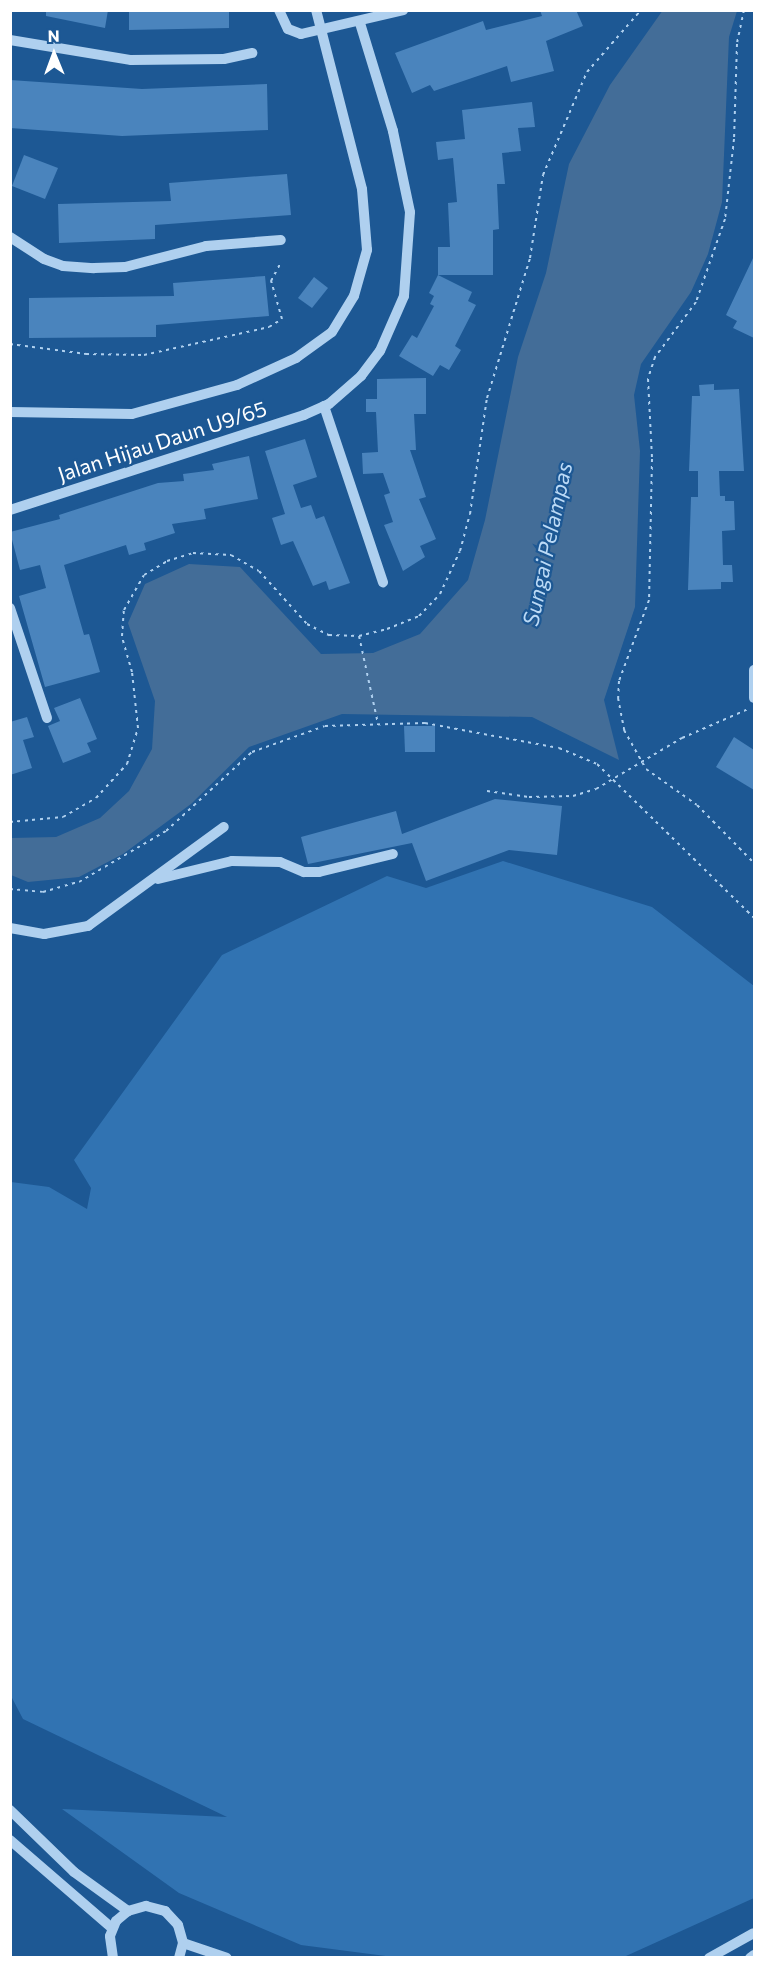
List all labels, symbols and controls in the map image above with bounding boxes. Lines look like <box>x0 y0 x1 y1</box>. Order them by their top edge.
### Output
north arrow <box>24 24 84 84</box>
text: N <box>48 26 60 45</box>
street label: Jalan Hijau Daun U9/65 <box>54 395 270 487</box>
water label: Sungai Pelampas <box>517 460 577 628</box>

